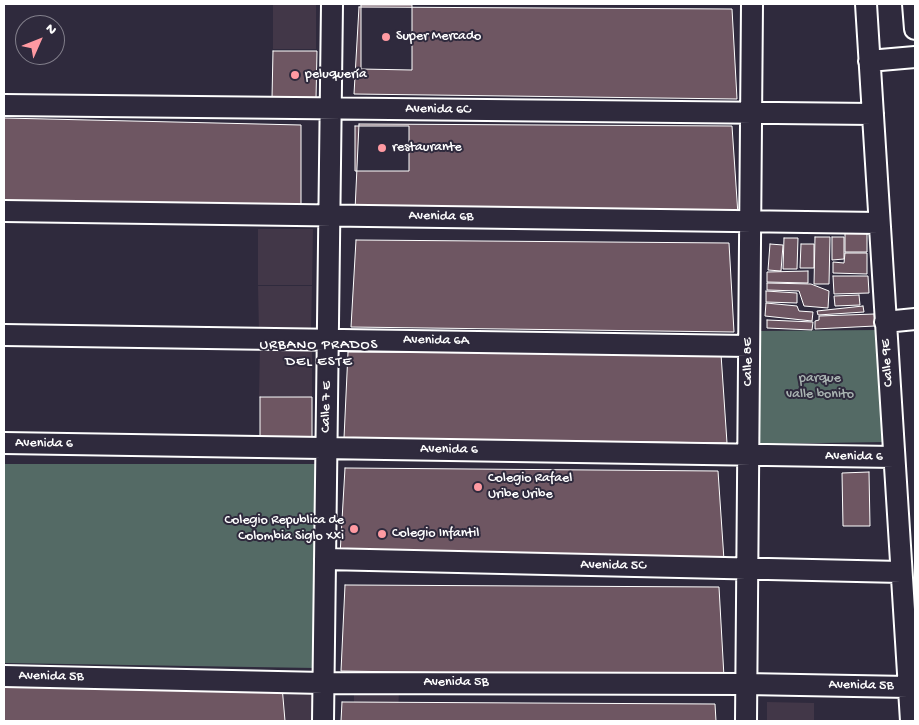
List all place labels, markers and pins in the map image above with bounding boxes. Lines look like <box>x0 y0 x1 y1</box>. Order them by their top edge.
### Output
place label: Super Mercado <box>396 29 481 45</box>
marker: Super Mercado <box>380 31 392 43</box>
place label: peluquería <box>305 67 367 83</box>
marker: peluquería <box>289 69 301 81</box>
place label: restaurante <box>392 140 462 156</box>
marker: restaurante <box>376 142 388 154</box>
place label: Colegio Rafael Uribe Uribe <box>488 471 572 504</box>
marker: Colegio Rafael Uribe Uribe <box>472 481 484 493</box>
place label: Colegio Republica de Colombia Siglo Xxi <box>224 513 344 546</box>
marker: Colegio Republica de Colombia Siglo Xxi <box>348 523 360 535</box>
place label: Colegio Infantil <box>392 526 479 542</box>
marker: Colegio Infantil <box>376 528 388 540</box>

